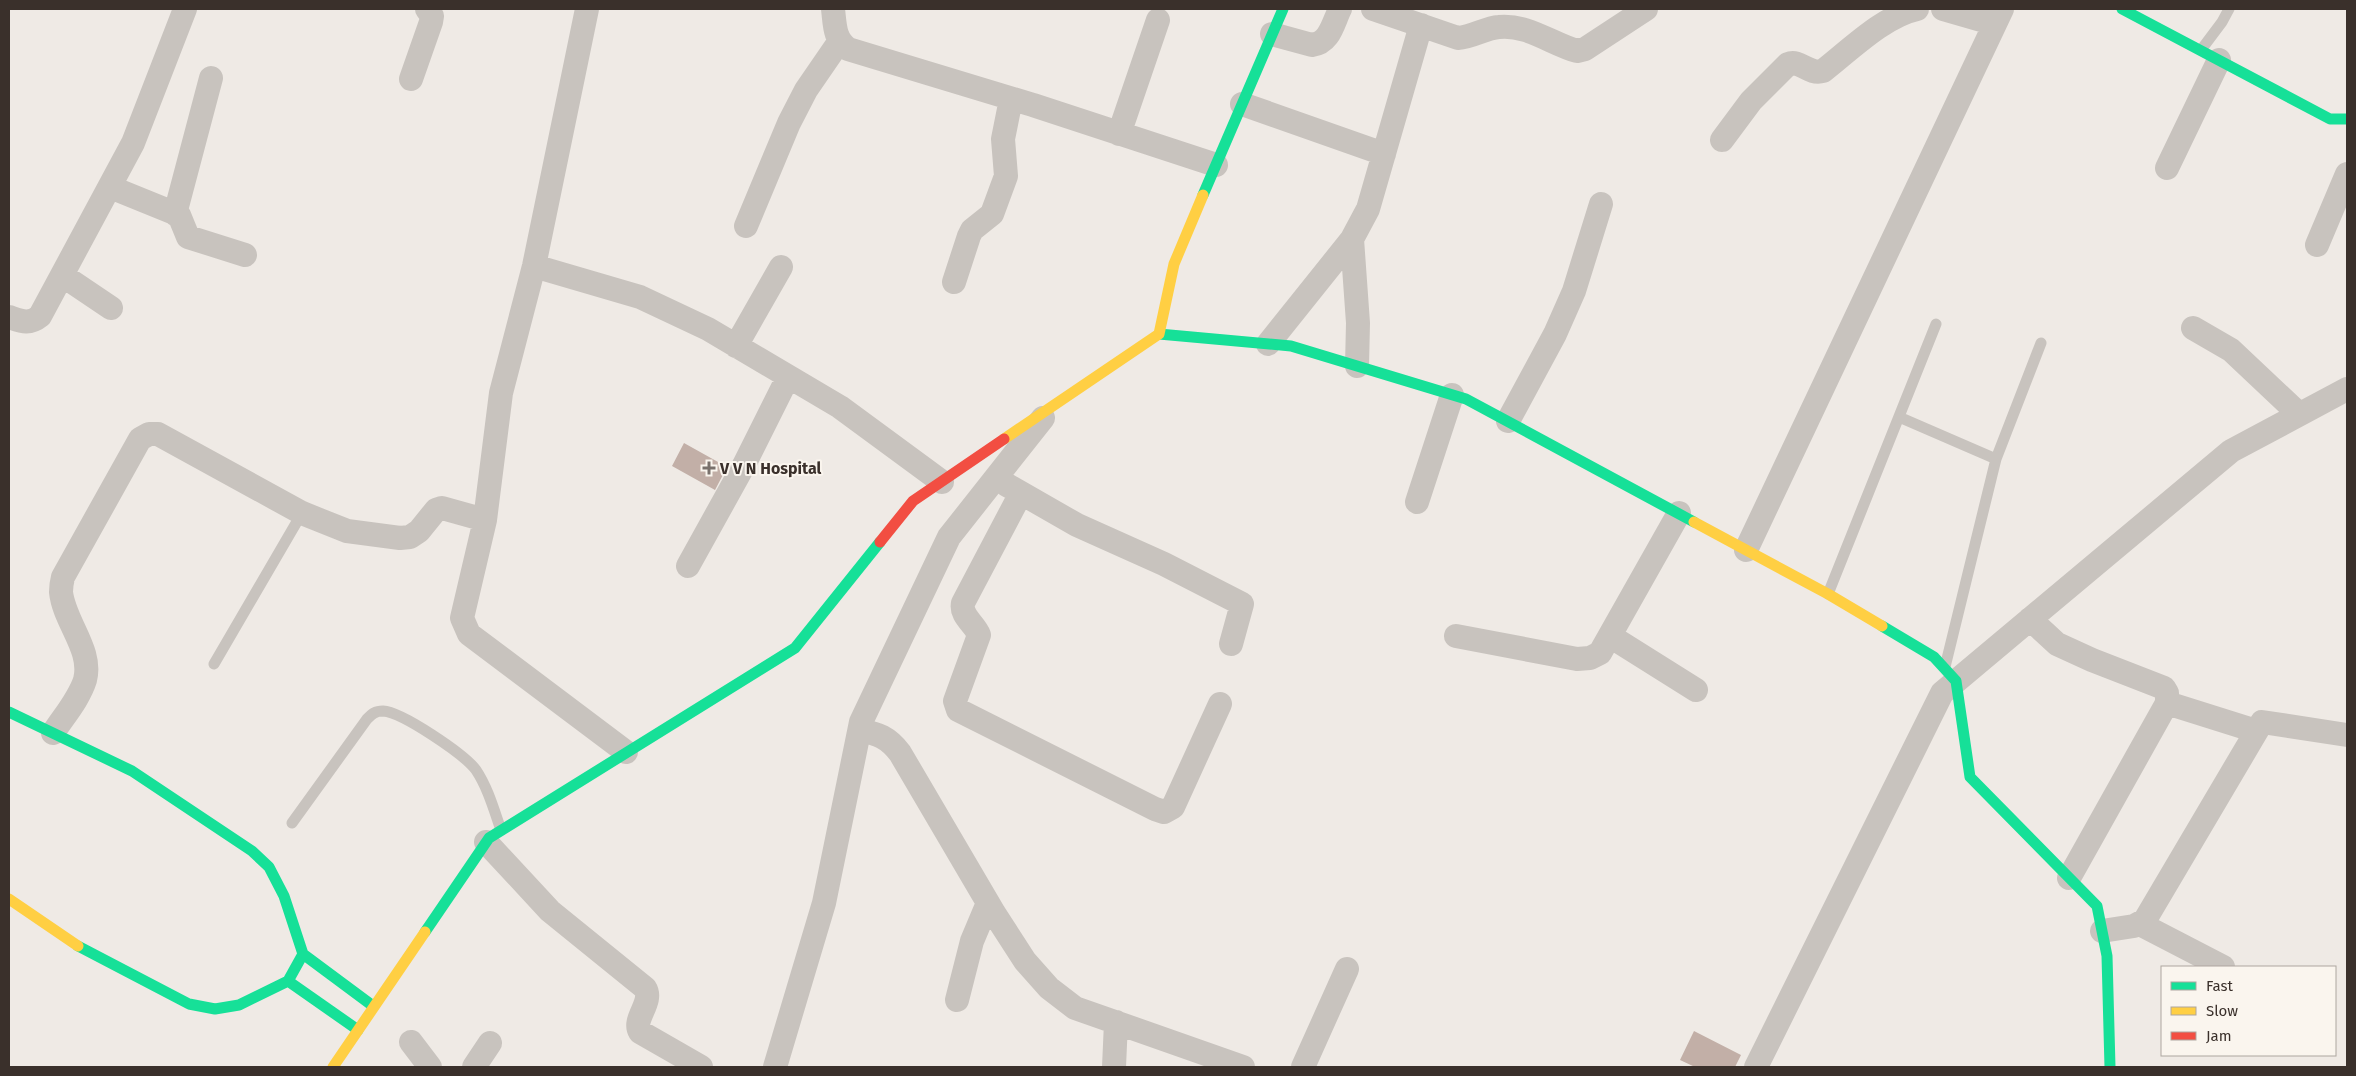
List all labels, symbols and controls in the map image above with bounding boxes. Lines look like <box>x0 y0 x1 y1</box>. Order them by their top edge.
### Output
place label: V V N Hospital <box>719 459 822 478</box>
marker: V V N Hospital <box>702 461 716 475</box>
legend <box>2161 966 2336 1056</box>
text: Fast <box>2206 977 2233 995</box>
text: Slow <box>2206 1002 2238 1020</box>
text: Jam <box>2206 1027 2232 1045</box>

